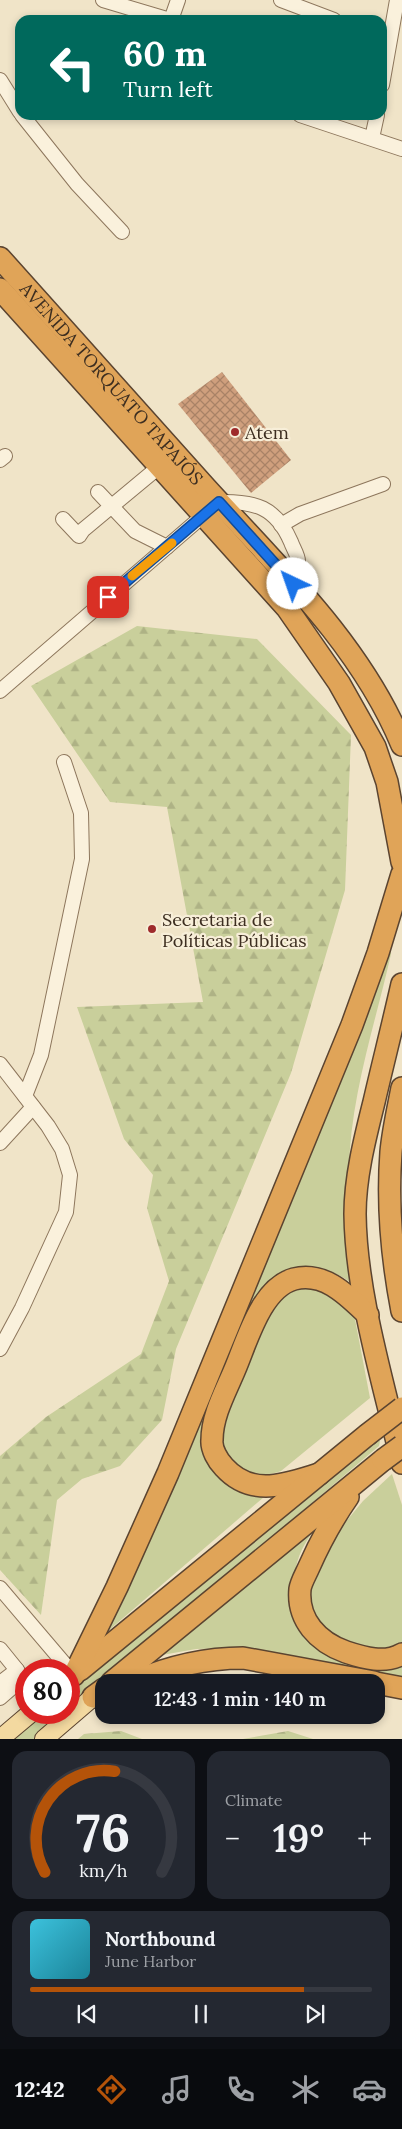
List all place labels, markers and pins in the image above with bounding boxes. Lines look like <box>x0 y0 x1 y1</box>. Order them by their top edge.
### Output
place label: Atem <box>244 421 289 444</box>
marker: Atem <box>229 426 241 438</box>
pin <box>87 576 129 618</box>
place label: Secretaria de Políticas Públicas <box>162 908 307 952</box>
marker: Secretaria de Políticas Públicas <box>146 923 158 935</box>

